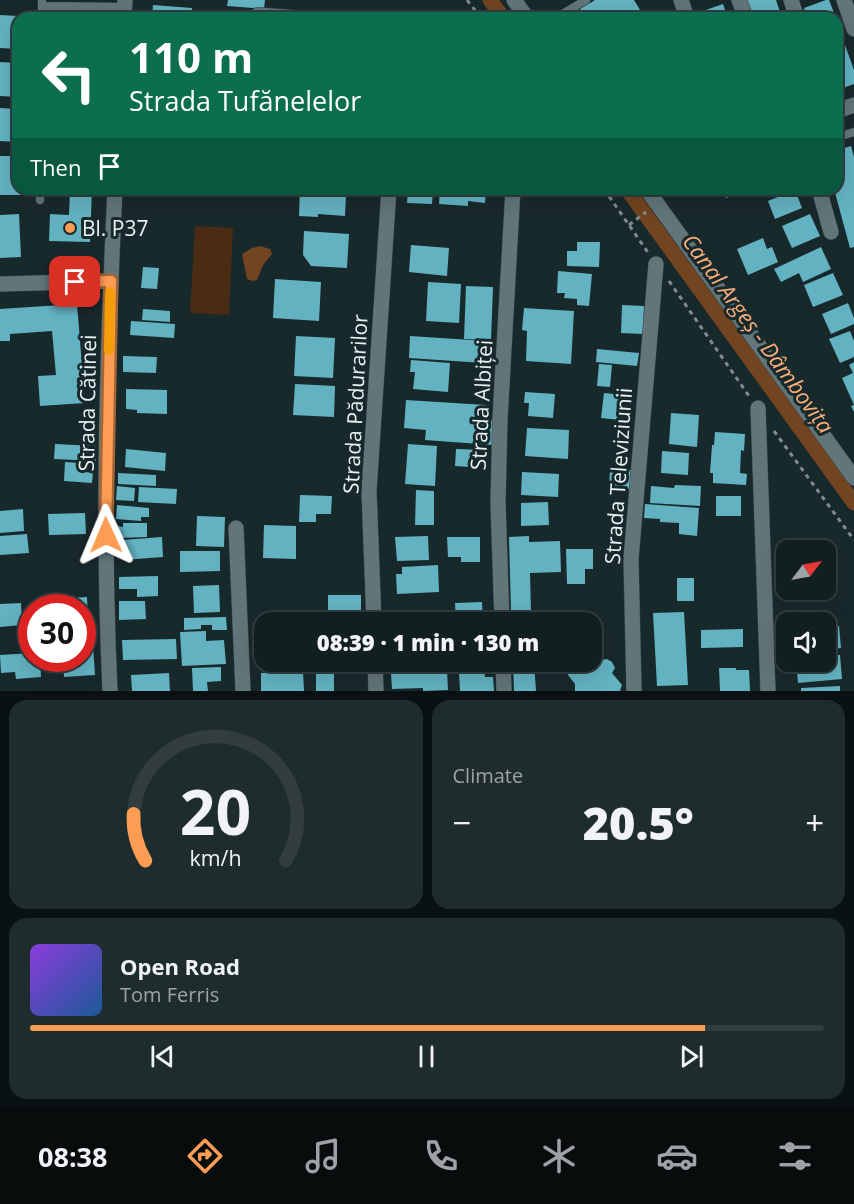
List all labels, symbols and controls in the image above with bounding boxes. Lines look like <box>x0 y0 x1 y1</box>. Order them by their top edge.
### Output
text: 110 m <box>129 28 253 85</box>
icon: left <box>30 36 108 114</box>
text: Strada Tufănelelor <box>129 82 361 119</box>
icon: arrive <box>93 150 126 183</box>
text: Then <box>30 152 81 182</box>
place label: Bl. P37 <box>82 214 149 242</box>
marker: Bl. P37 <box>63 221 77 235</box>
water label: Canal Argeș - Dâmbovița <box>676 227 842 439</box>
pin <box>49 256 100 307</box>
icon: arrive <box>58 265 91 298</box>
street label: Strada Pădurarilor <box>336 313 374 495</box>
street label: Strada Cătinei <box>72 334 102 472</box>
street label: Strada Albiței <box>464 339 498 471</box>
street label: Strada Televiziunii <box>598 387 638 565</box>
position arrow <box>74 503 138 567</box>
north arrow <box>776 540 836 600</box>
map controls <box>776 540 836 672</box>
speed limit sign: 30 <box>18 594 96 672</box>
button: sound <box>776 612 836 672</box>
text: 08:39 · 1 min · 130 m <box>317 627 539 657</box>
text: Climate <box>453 762 523 789</box>
text: 20 <box>180 768 251 853</box>
text: 20.5° <box>583 792 694 853</box>
text: − <box>453 800 471 845</box>
text: + <box>805 800 824 845</box>
text: km/h <box>190 844 242 873</box>
text: Open Road <box>120 951 240 981</box>
text: Tom Ferris <box>120 981 219 1008</box>
icon: previous <box>146 1040 179 1073</box>
icon: pause <box>410 1040 443 1073</box>
icon: next <box>675 1040 708 1073</box>
icon: directions <box>184 1135 226 1177</box>
icon: music <box>302 1135 344 1177</box>
icon: phone <box>420 1135 462 1177</box>
icon: climate <box>538 1135 580 1177</box>
icon: car <box>656 1135 698 1177</box>
icon: filters <box>774 1135 816 1177</box>
text: 08:38 <box>38 1138 107 1175</box>

